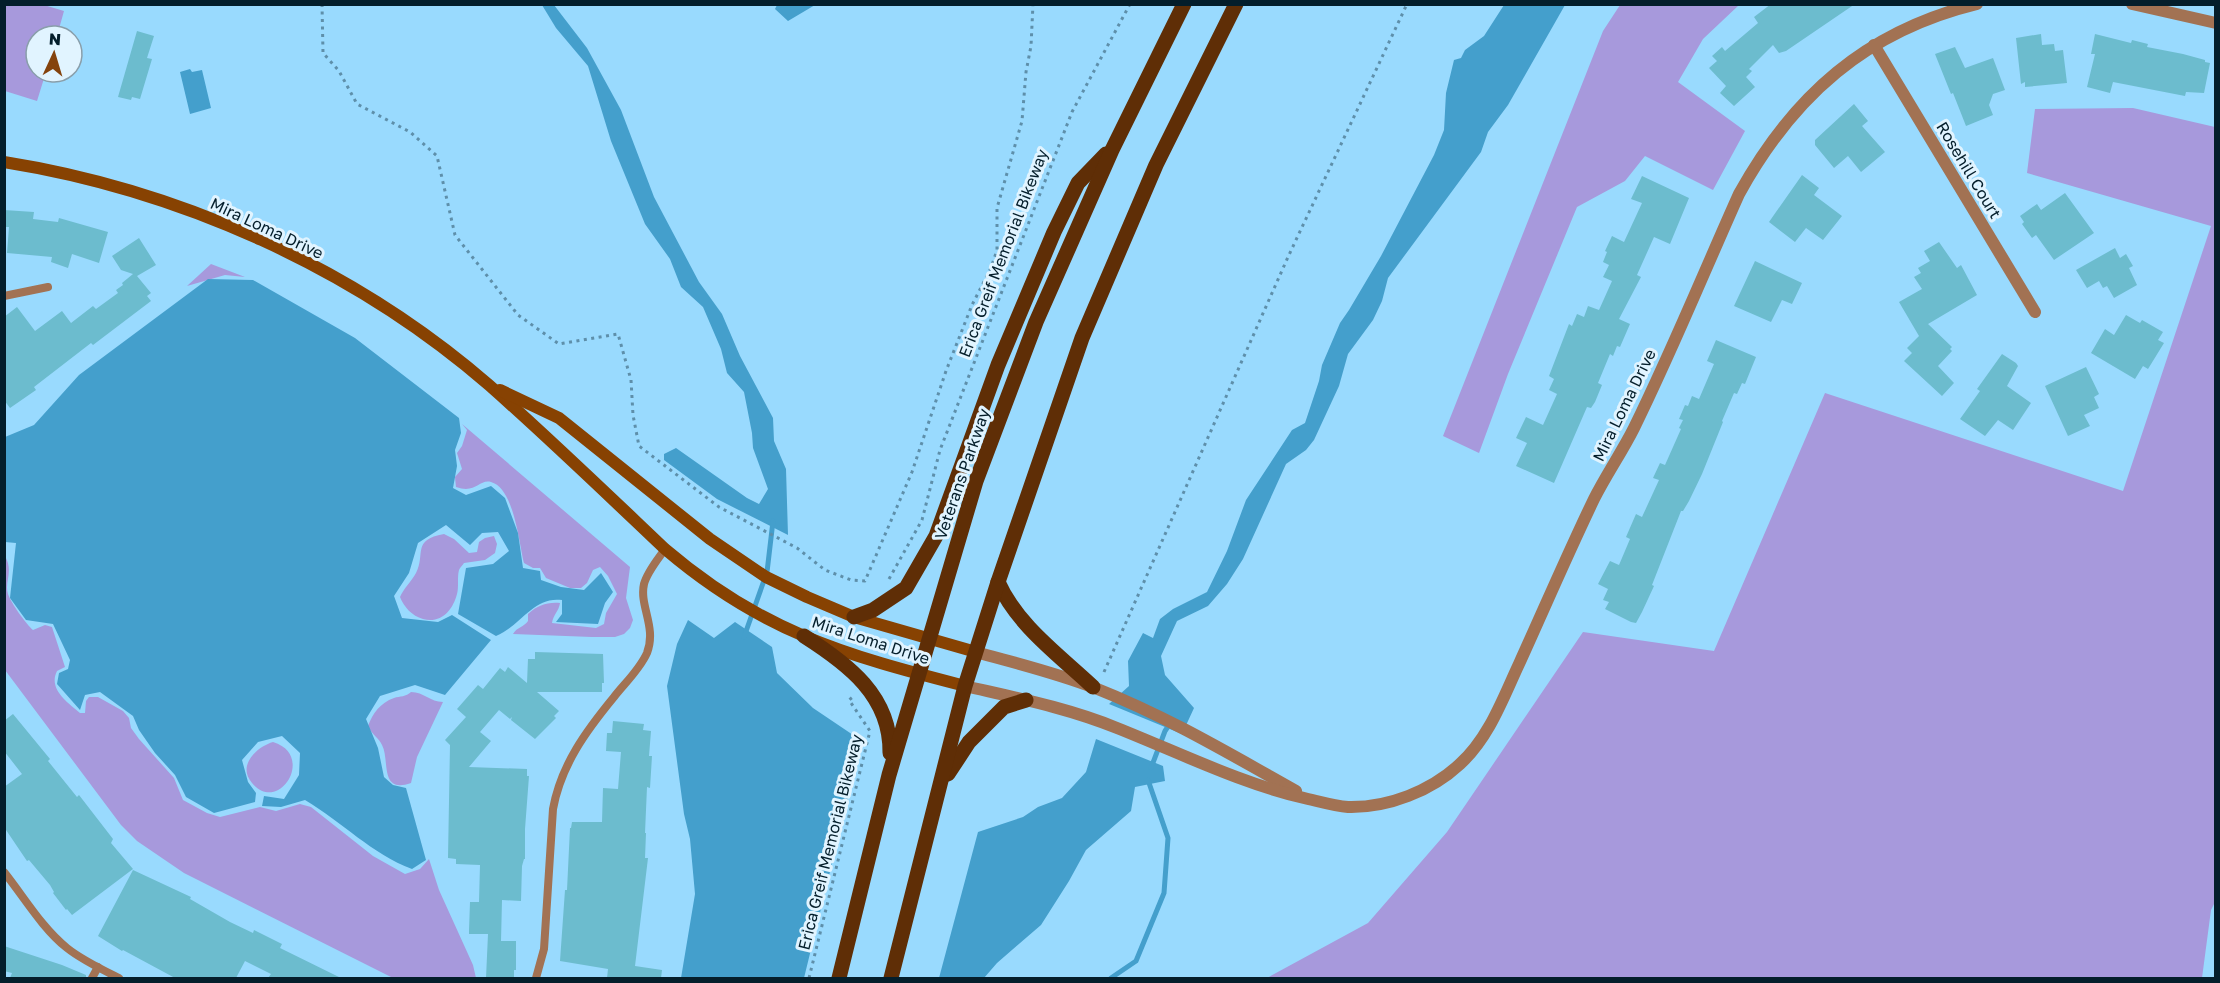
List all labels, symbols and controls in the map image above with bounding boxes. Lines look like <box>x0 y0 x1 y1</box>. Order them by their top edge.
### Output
north arrow <box>24 24 84 84</box>
text: N <box>48 29 62 49</box>
street label: Rosehill Court <box>1932 118 2006 222</box>
street label: Erica Greif Memorial Bikeway <box>954 146 1052 360</box>
street label: Mira Loma Drive <box>207 193 327 263</box>
street label: Mira Loma Drive <box>1588 346 1660 464</box>
street label: Veterans Parkway <box>930 406 994 542</box>
street label: Mira Loma Drive <box>810 612 932 668</box>
street label: Erica Greif Memorial Bikeway <box>794 732 867 952</box>

